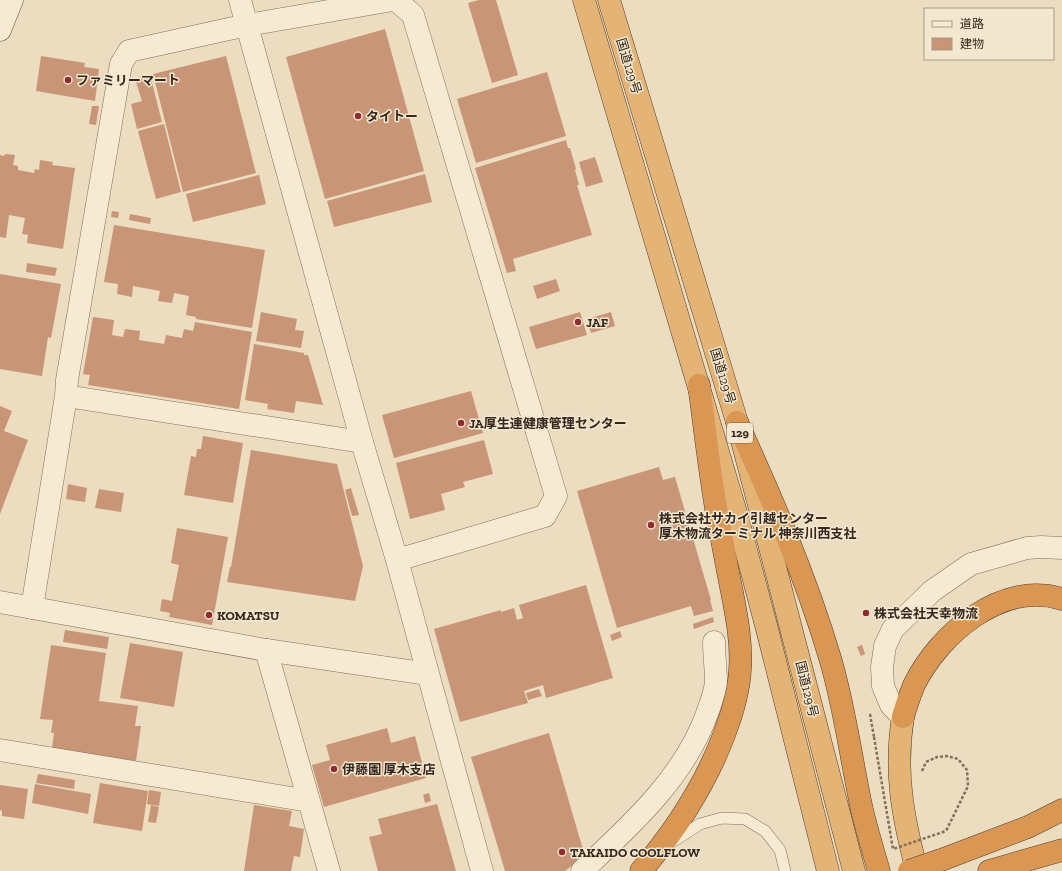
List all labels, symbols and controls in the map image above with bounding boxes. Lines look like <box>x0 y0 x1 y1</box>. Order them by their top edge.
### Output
legend <box>924 8 1054 60</box>
text: 道路 <box>960 17 984 31</box>
street label: 国道129号 <box>613 36 645 96</box>
text: 建物 <box>960 37 984 51</box>
place label: ファミリーマート <box>76 73 180 88</box>
marker: ファミリーマート <box>63 75 73 85</box>
place label: タイトー <box>366 109 418 124</box>
marker: タイトー <box>353 111 363 121</box>
place label: JAF <box>586 315 609 330</box>
marker: JAF <box>573 317 583 327</box>
street label: 国道129号 <box>707 346 739 406</box>
place label: JA厚生連健康管理センター <box>469 416 627 431</box>
marker: JA厚生連健康管理センター <box>456 418 466 428</box>
road number: 129 <box>727 423 753 443</box>
place label: 株式会社サカイ引越センター 厚木物流ターミナル 神奈川西支社 <box>659 511 856 541</box>
marker: 株式会社サカイ引越センター 厚木物流ターミナル 神奈川西支社 <box>646 520 656 530</box>
place label: 株式会社天幸物流 <box>874 606 978 621</box>
place label: KOMATSU <box>217 608 279 623</box>
marker: 株式会社天幸物流 <box>861 608 871 618</box>
marker: KOMATSU <box>204 610 214 620</box>
street label: 国道129号 <box>793 659 821 719</box>
place label: 伊藤園 厚木支店 <box>342 762 435 777</box>
marker: 伊藤園 厚木支店 <box>329 764 339 774</box>
place label: TAKAIDO COOLFLOW <box>570 845 700 860</box>
marker: TAKAIDO COOLFLOW <box>557 847 567 857</box>

